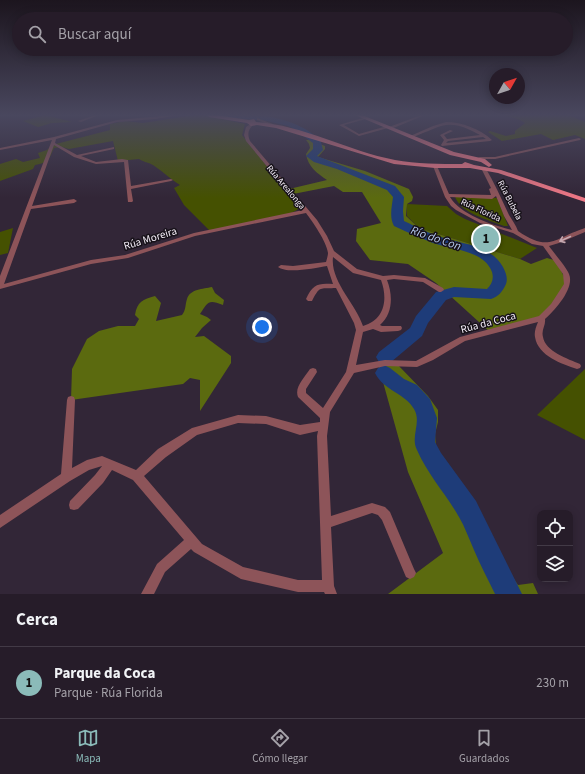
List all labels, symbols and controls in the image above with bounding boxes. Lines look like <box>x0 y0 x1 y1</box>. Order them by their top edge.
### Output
search box <box>12 12 573 56</box>
icon: search <box>26 23 48 45</box>
text: Buscar aquí <box>58 24 131 45</box>
north arrow <box>489 68 525 104</box>
street label: Rúa Arealonga <box>263 162 308 212</box>
street label: Rúa Bubela <box>494 178 525 222</box>
street label: Rúa Florida <box>459 196 503 225</box>
water label: Río do Con <box>408 222 463 255</box>
street label: Rúa Moreira <box>122 223 179 254</box>
pin: 1 <box>473 224 499 254</box>
one-way arrow <box>560 236 572 243</box>
street label: Rúa da Coca <box>459 308 517 337</box>
your location <box>252 317 272 337</box>
map controls <box>537 510 573 582</box>
button: locate <box>537 510 573 546</box>
button: layers <box>537 546 573 582</box>
text: Cerca <box>16 608 58 632</box>
text: Parque da Coca <box>54 663 155 684</box>
text: 1 <box>26 674 32 692</box>
text: 230 m <box>536 674 569 692</box>
text: Parque · Rúa Florida <box>54 684 163 702</box>
tab: Mapa <box>76 727 101 766</box>
tab: Cómo llegar <box>252 727 307 766</box>
tab: Guardados <box>459 727 509 766</box>

